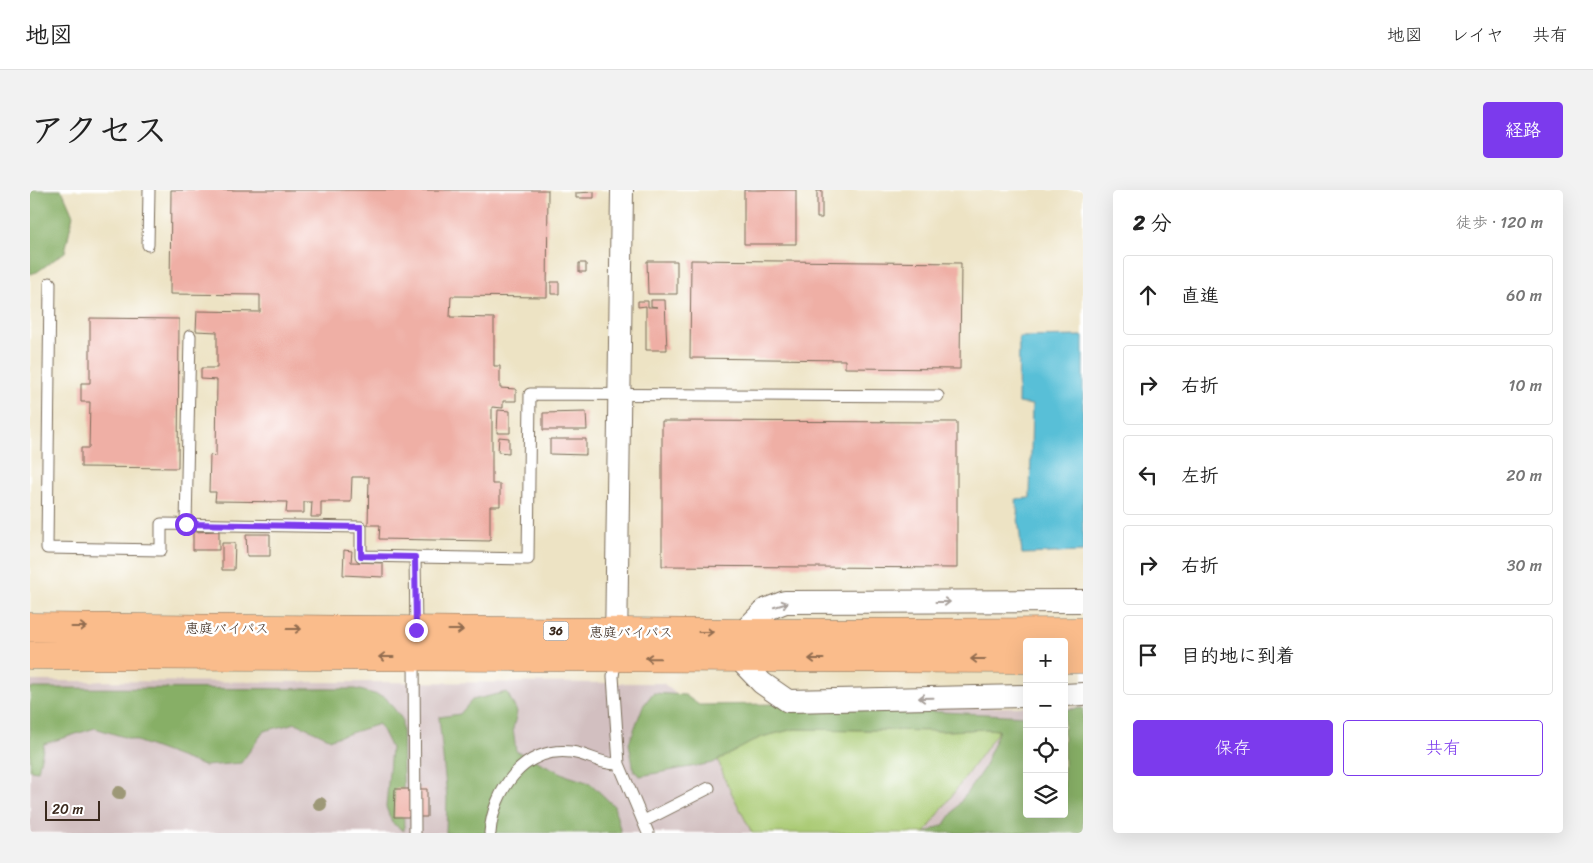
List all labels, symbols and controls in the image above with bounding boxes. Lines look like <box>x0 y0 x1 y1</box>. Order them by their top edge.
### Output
text: 地図 <box>25 14 73 56</box>
text: 地図 <box>1387 19 1423 51</box>
text: レイヤ <box>1451 19 1504 51</box>
text: 共有 <box>1532 19 1568 51</box>
text: アクセス <box>30 99 168 161</box>
button: 経路 <box>1483 102 1563 158</box>
text: 2 分 <box>1133 204 1172 242</box>
text: 徒歩 · 120 m <box>1456 208 1543 237</box>
text: 直進 <box>1181 279 1219 312</box>
icon: ahead <box>1134 281 1162 309</box>
text: 60 m <box>1506 281 1542 310</box>
text: 右折 <box>1181 369 1219 402</box>
icon: right <box>1134 371 1162 399</box>
text: 10 m <box>1509 371 1542 400</box>
text: 左折 <box>1181 459 1219 492</box>
icon: left <box>1134 461 1162 489</box>
text: 20 m <box>1506 461 1542 490</box>
route start <box>175 513 198 536</box>
text: 右折 <box>1181 549 1219 582</box>
icon: right <box>1134 551 1162 579</box>
text: 30 m <box>1507 551 1542 580</box>
one-way arrow <box>934 597 950 607</box>
one-way arrow <box>772 599 788 609</box>
street label: 恵庭バイパス <box>185 616 269 641</box>
route end <box>405 619 428 642</box>
street label: 恵庭バイパス <box>589 620 673 645</box>
one-way arrow <box>70 622 86 632</box>
road number: 36 <box>544 622 568 641</box>
one-way arrow <box>285 624 301 634</box>
one-way arrow <box>448 625 464 635</box>
one-way arrow <box>698 627 714 637</box>
map controls <box>1023 638 1068 818</box>
button: + <box>1023 638 1068 683</box>
text: 目的地に到着 <box>1181 639 1295 672</box>
icon: arrive <box>1134 641 1162 669</box>
one-way arrow <box>378 652 394 661</box>
one-way arrow <box>645 653 662 663</box>
one-way arrow <box>808 654 824 664</box>
one-way arrow <box>970 654 986 664</box>
button: − <box>1023 683 1068 728</box>
one-way arrow <box>918 693 934 703</box>
button: 保存 <box>1133 720 1333 776</box>
button: 共有 <box>1343 720 1543 776</box>
button: locate <box>1023 728 1068 773</box>
button: layers <box>1023 773 1068 818</box>
text: 20 m <box>52 797 83 822</box>
scale bar <box>45 798 100 821</box>

